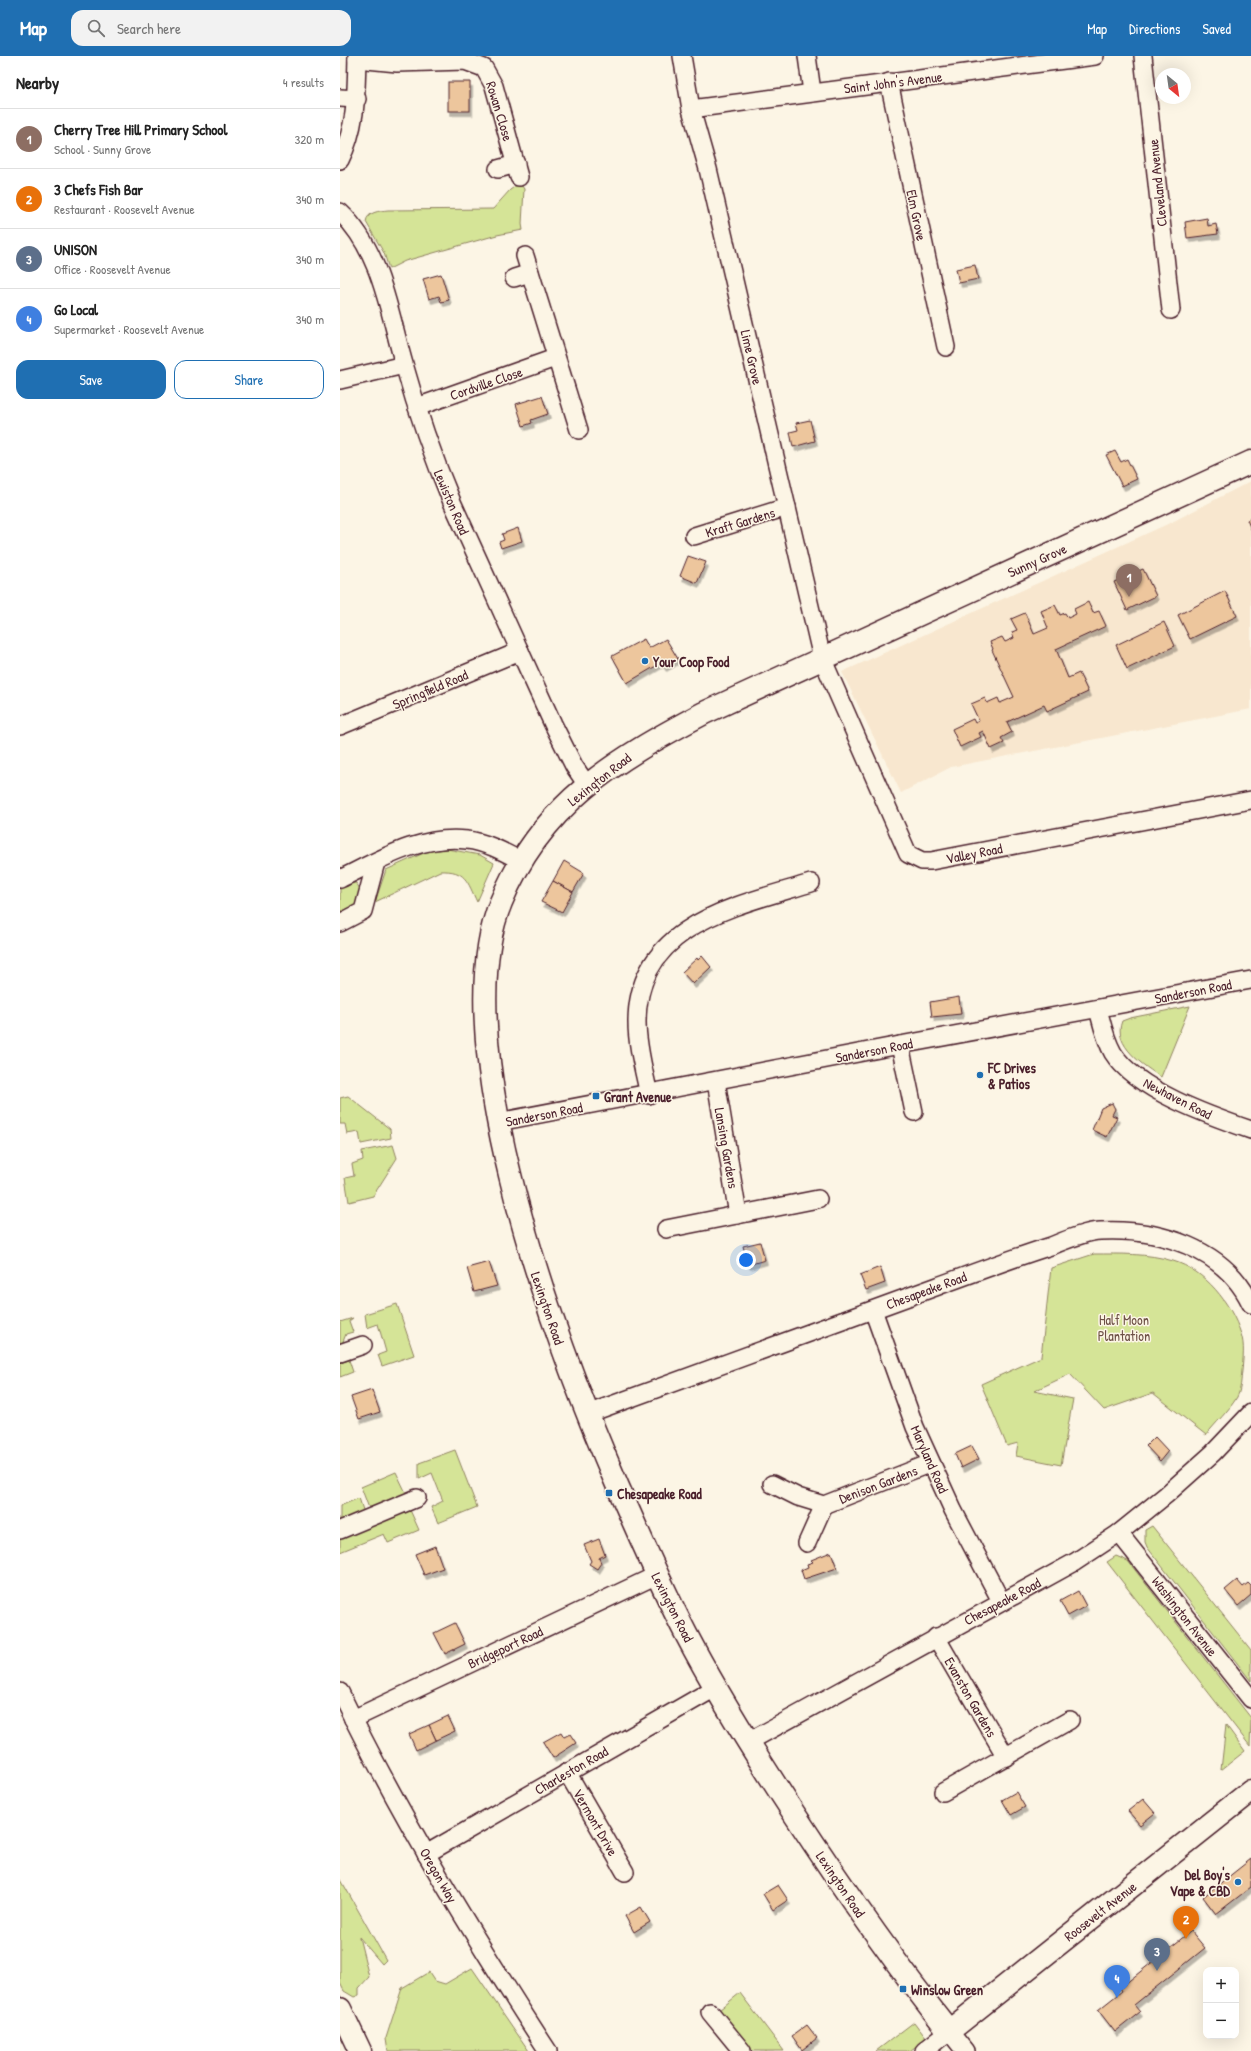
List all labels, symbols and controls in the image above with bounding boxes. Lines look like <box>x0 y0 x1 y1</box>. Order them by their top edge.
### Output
search box <box>71 10 351 46</box>
text: Map <box>20 15 47 41</box>
icon: search <box>85 17 107 39</box>
text: Search here <box>117 18 181 39</box>
text: Map <box>1087 19 1107 38</box>
text: Directions <box>1129 19 1180 38</box>
text: Saved <box>1202 19 1231 38</box>
street label: Saint John's Avenue <box>843 66 944 97</box>
north arrow <box>1155 68 1191 104</box>
text: Nearby <box>16 71 59 94</box>
text: 4 results <box>283 73 324 91</box>
street label: Rowan Close <box>482 79 518 144</box>
text: Cherry Tree Hill Primary School <box>54 119 227 140</box>
text: 1 <box>27 130 31 148</box>
text: 320 m <box>294 130 324 148</box>
street label: Cleveland Avenue <box>1143 138 1171 228</box>
text: School · Sunny Grove <box>54 140 151 158</box>
text: 3 Chefs Fish Bar <box>54 179 143 200</box>
street label: Elm Grove <box>902 188 932 243</box>
text: 2 <box>26 190 32 208</box>
text: 340 m <box>296 190 324 208</box>
text: Restaurant · Roosevelt Avenue <box>54 200 195 218</box>
text: UNISON <box>54 239 97 260</box>
text: 3 <box>26 250 32 268</box>
text: 340 m <box>296 250 324 268</box>
text: Office · Roosevelt Avenue <box>54 260 171 278</box>
text: Go Local <box>54 299 98 320</box>
text: 4 <box>27 310 31 328</box>
text: 340 m <box>296 310 324 328</box>
text: Supermarket · Roosevelt Avenue <box>54 320 204 338</box>
street label: Lime Grove <box>736 328 768 387</box>
button: Save <box>16 360 166 399</box>
button: Share <box>174 360 324 399</box>
street label: Cordville Close <box>447 362 525 404</box>
street label: Lewiston Road <box>430 467 474 538</box>
street label: Kraft Gardens <box>703 502 777 542</box>
street label: Sunny Grove <box>1004 538 1070 582</box>
pin: 1 <box>1116 564 1142 597</box>
place label: Your Coop Food <box>653 652 730 673</box>
marker: Your Coop Food <box>640 656 650 666</box>
street label: Springfield Road <box>389 664 471 714</box>
street label: Lexington Road <box>563 748 636 811</box>
street label: Valley Road <box>944 838 1005 869</box>
street label: Sanderson Road <box>1153 974 1234 1008</box>
street label: Sanderson Road <box>834 1033 915 1067</box>
place label: FC Drives & Patios <box>987 1058 1036 1093</box>
marker: FC Drives & Patios <box>975 1070 985 1080</box>
street label: Newhaven Road <box>1140 1073 1216 1124</box>
place label: Grant Avenue <box>604 1087 672 1106</box>
marker: Grant Avenue <box>591 1091 601 1101</box>
street label: Sanderson Road <box>504 1097 585 1131</box>
street label: Lansing Gardens <box>710 1106 743 1190</box>
your location <box>736 1250 756 1270</box>
street label: Chesapeake Road <box>883 1266 970 1314</box>
street label: Lexington Road <box>526 1269 569 1348</box>
park label: Half Moon Plantation <box>1098 1310 1150 1345</box>
street label: Maryland Road <box>906 1422 954 1497</box>
street label: Denison Gardens <box>836 1460 920 1508</box>
place label: Chesapeake Road <box>617 1484 702 1505</box>
marker: Chesapeake Road <box>604 1488 614 1498</box>
street label: Lexington Road <box>646 1569 699 1646</box>
street label: Washington Avenue <box>1147 1572 1222 1661</box>
street label: Chesapeake Road <box>960 1573 1045 1630</box>
street label: Bridgeport Road <box>464 1621 547 1674</box>
street label: Evanston Gardens <box>940 1654 1002 1740</box>
street label: Charleston Road <box>531 1741 612 1799</box>
street label: Vermont Drive <box>569 1785 623 1859</box>
street label: Oregon Way <box>415 1844 462 1906</box>
street label: Lexington Road <box>811 1847 870 1922</box>
place label: Del Boy's Vape & CBD <box>1170 1865 1231 1902</box>
street label: Roosevelt Avenue <box>1060 1876 1140 1945</box>
marker: Del Boy's Vape & CBD <box>1233 1877 1243 1887</box>
pin: 2 <box>1173 1906 1199 1939</box>
pin: 3 <box>1144 1938 1170 1971</box>
pin: 4 <box>1104 1965 1130 1998</box>
map controls <box>1203 1967 1239 2039</box>
button: + <box>1203 1967 1239 2003</box>
place label: Winslow Green <box>911 1980 983 1999</box>
marker: Winslow Green <box>898 1984 908 1994</box>
button: − <box>1203 2003 1239 2039</box>

